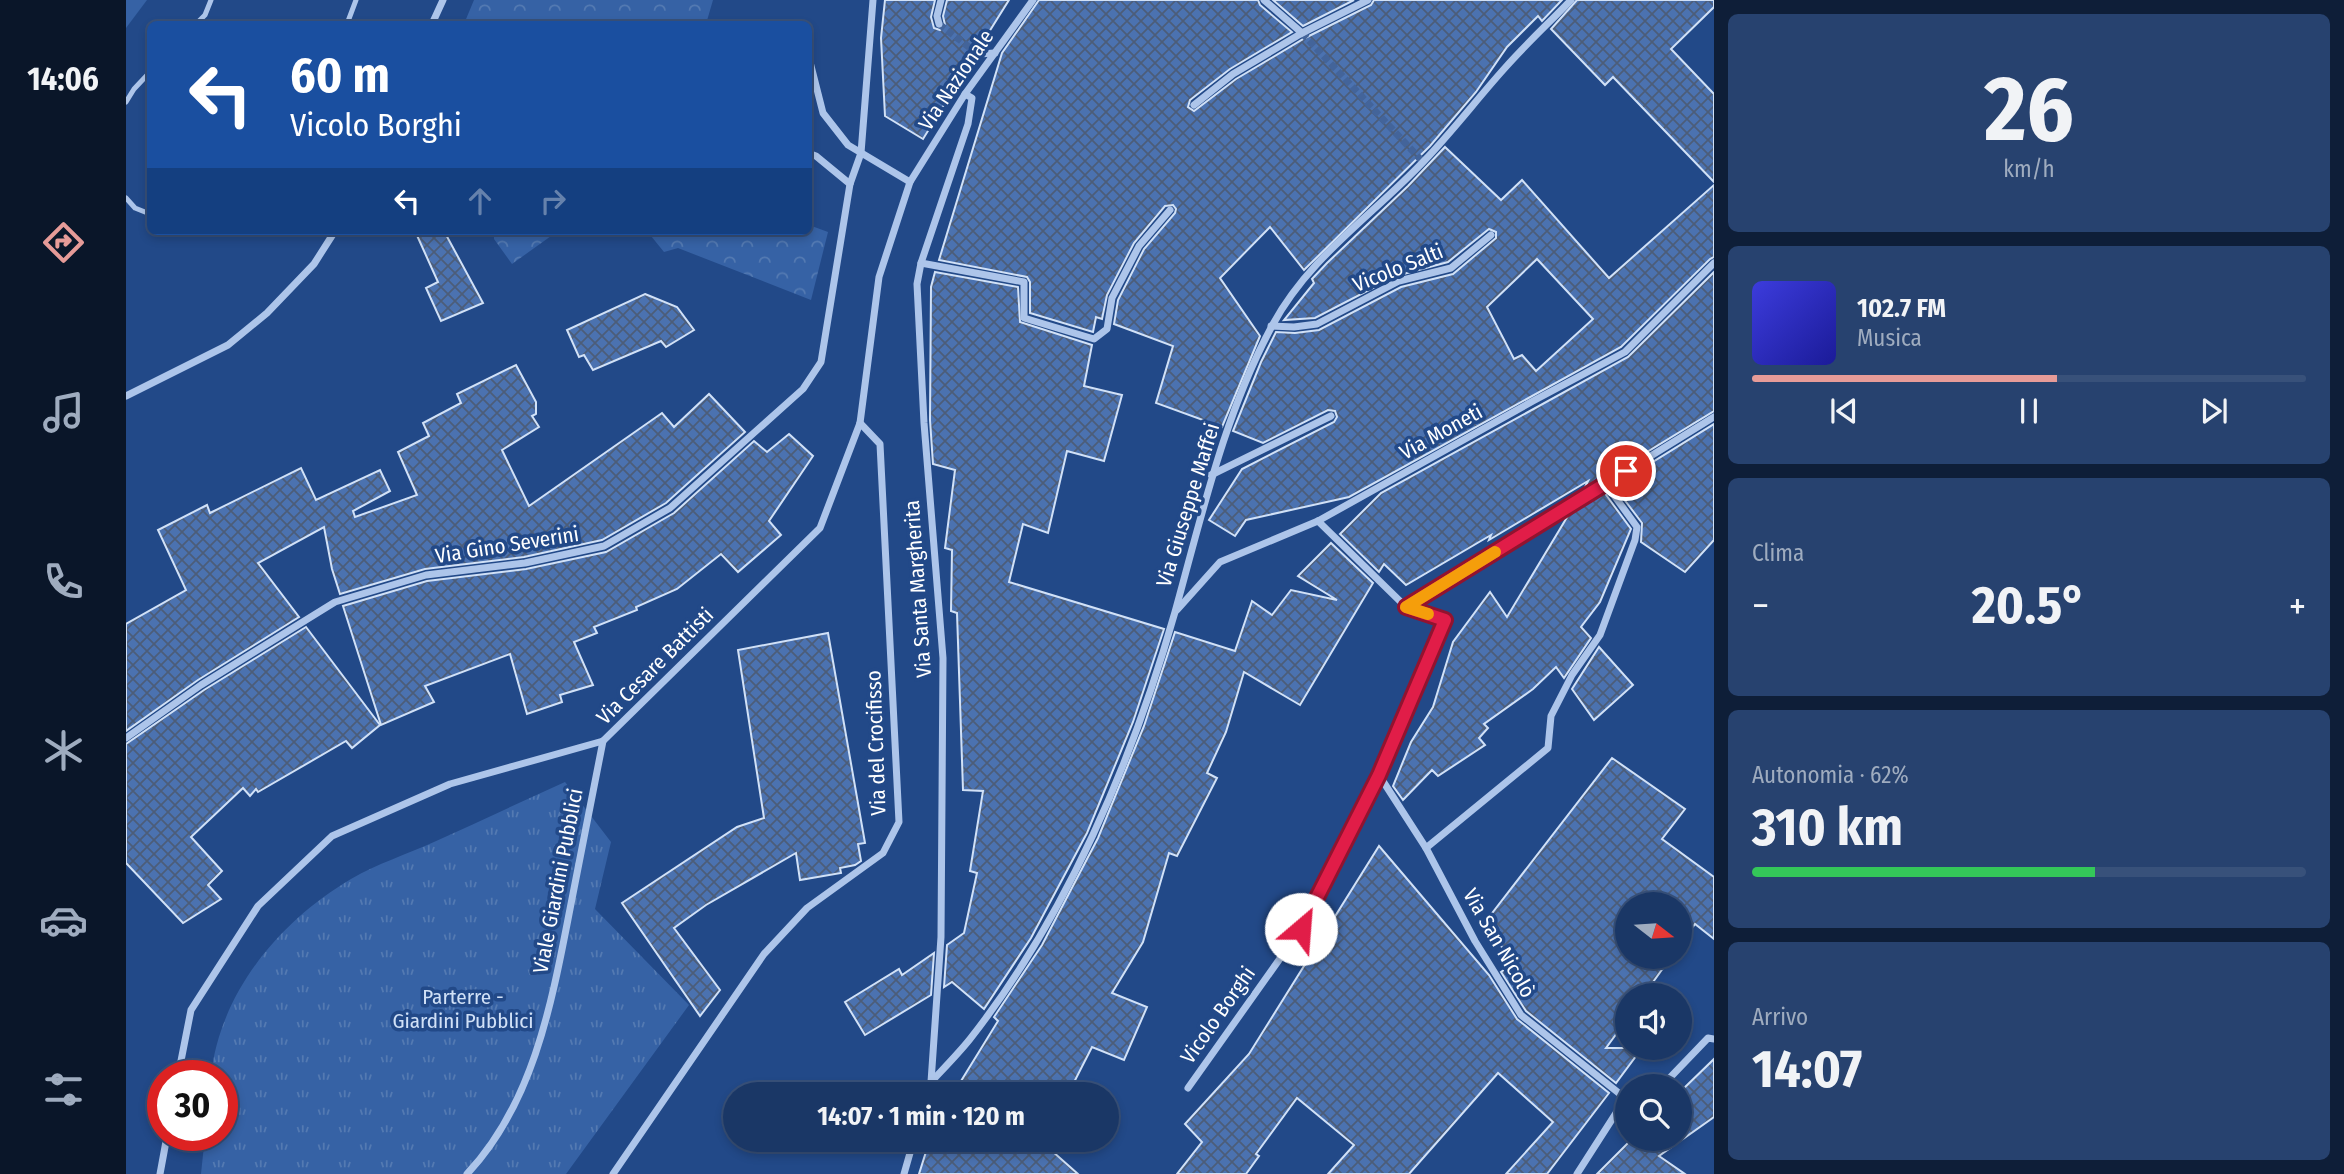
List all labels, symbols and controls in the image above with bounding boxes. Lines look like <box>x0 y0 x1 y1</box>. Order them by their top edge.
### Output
street label: Via Nazionale <box>913 25 999 135</box>
text: 60 m <box>290 46 390 105</box>
icon: left <box>175 49 266 140</box>
text: 26 <box>1984 55 2074 164</box>
text: 14:06 <box>27 60 99 98</box>
text: Vicolo Borghi <box>290 106 462 144</box>
text: km/h <box>2003 155 2055 183</box>
icon: left <box>388 182 426 220</box>
icon: ahead <box>461 182 499 220</box>
icon: right <box>534 182 572 220</box>
icon: directions <box>39 218 88 267</box>
street label: Vicolo Salti <box>1349 238 1447 298</box>
text: 102.7 FM <box>1857 293 1946 324</box>
text: Musica <box>1857 324 1922 352</box>
icon: music <box>39 388 88 437</box>
icon: previous <box>1825 392 1863 430</box>
icon: pause <box>2010 392 2048 430</box>
icon: next <box>2195 392 2233 430</box>
street label: Via Moneti <box>1395 399 1487 465</box>
street label: Via Giuseppe Maffei <box>1151 420 1225 590</box>
pin <box>1596 441 1656 501</box>
icon: arrive <box>1607 452 1645 490</box>
street label: Via Santa Margherita <box>899 499 937 679</box>
street label: Via Gino Severini <box>433 521 581 569</box>
text: Clima <box>1752 539 1804 567</box>
icon: phone <box>39 557 88 606</box>
text: 20.5° <box>1972 574 2086 637</box>
text: − <box>1752 583 1769 629</box>
text: + <box>2289 583 2306 629</box>
street label: Via Cesare Battisti <box>591 602 719 730</box>
street label: Via del Crocifisso <box>860 670 892 816</box>
icon: climate <box>39 726 88 775</box>
text: Autonomia · 62% <box>1752 761 1909 789</box>
street label: Viale Giardini Pubblici <box>527 786 589 976</box>
text: 310 km <box>1752 796 1903 859</box>
street label: Via San Nicolò <box>1457 884 1541 1002</box>
position arrow <box>1264 892 1338 966</box>
north arrow <box>1615 892 1692 970</box>
map controls <box>1615 892 1692 1151</box>
icon: car <box>39 896 88 945</box>
street label: Vicolo Borghi <box>1175 961 1261 1069</box>
button: sound <box>1615 983 1692 1060</box>
park label: Parterre - Giardini Pubblici <box>392 984 534 1034</box>
text: Arrivo <box>1752 1003 1808 1031</box>
text: 14:07 <box>1752 1038 1862 1101</box>
speed limit sign: 30 <box>147 1060 238 1151</box>
icon: filters <box>39 1065 88 1114</box>
button: search <box>1615 1074 1692 1151</box>
text: 14:07 · 1 min · 120 m <box>817 1101 1025 1132</box>

